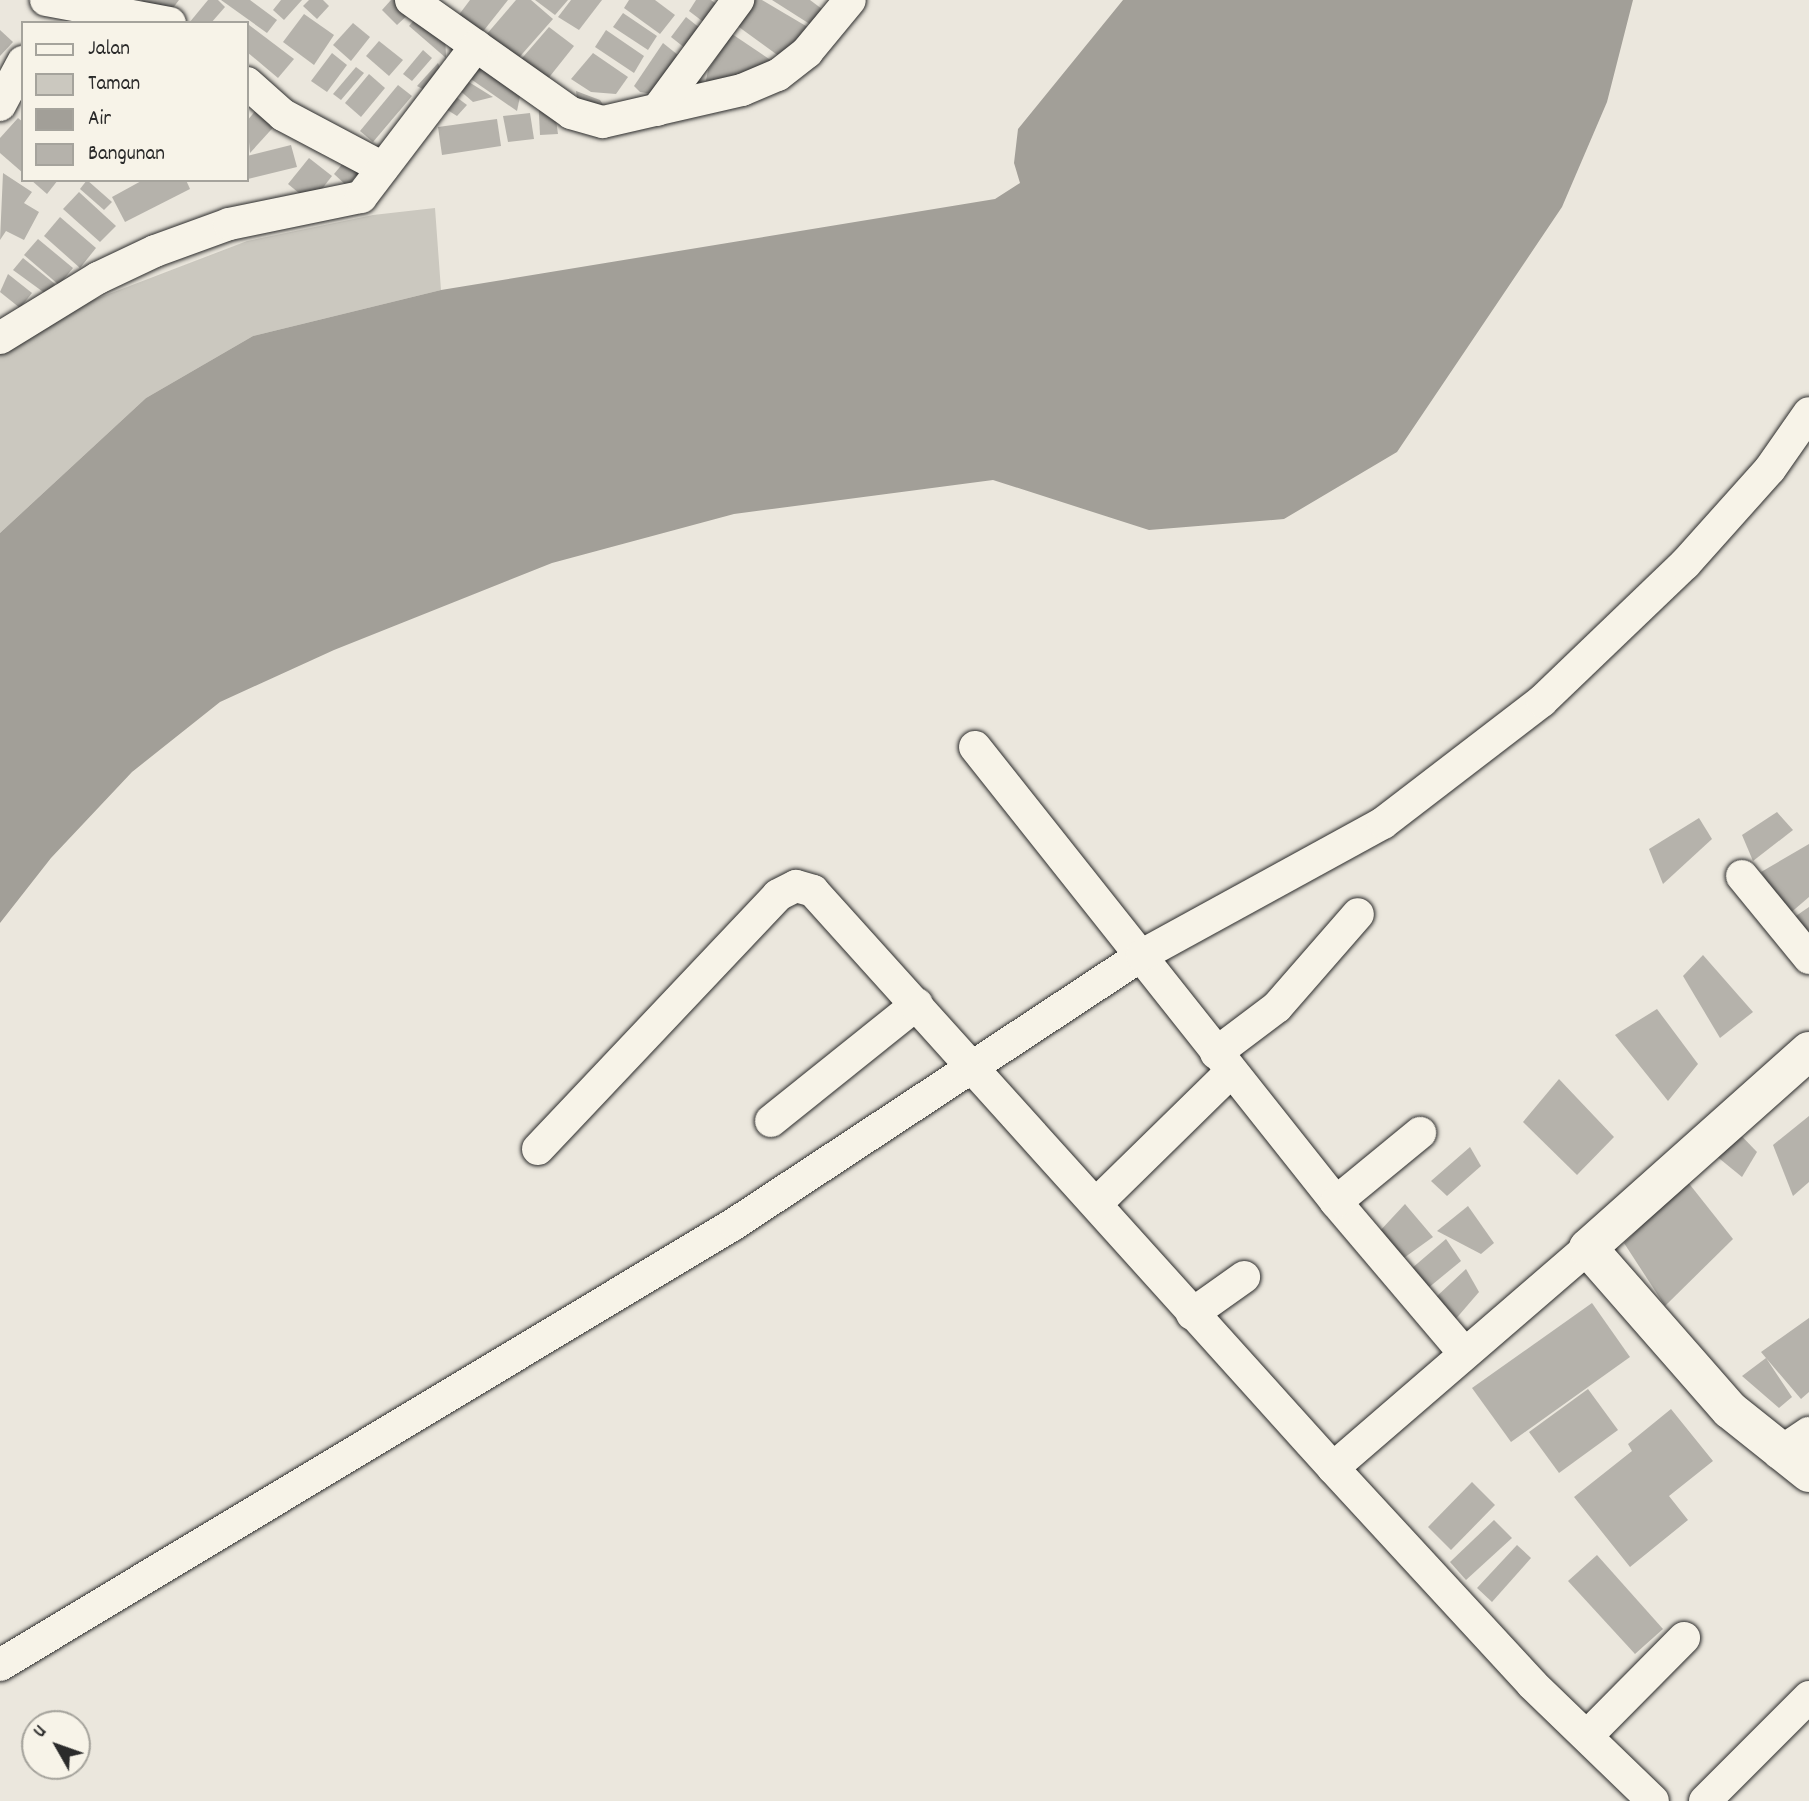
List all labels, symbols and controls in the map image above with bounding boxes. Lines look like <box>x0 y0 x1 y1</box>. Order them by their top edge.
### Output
legend <box>21 21 248 182</box>
text: Jalan <box>88 35 130 65</box>
text: Taman <box>88 70 140 100</box>
text: Air <box>88 105 111 135</box>
text: Bangunan <box>88 140 165 170</box>
north arrow <box>21 1710 91 1780</box>
text: U <box>28 1720 54 1745</box>

